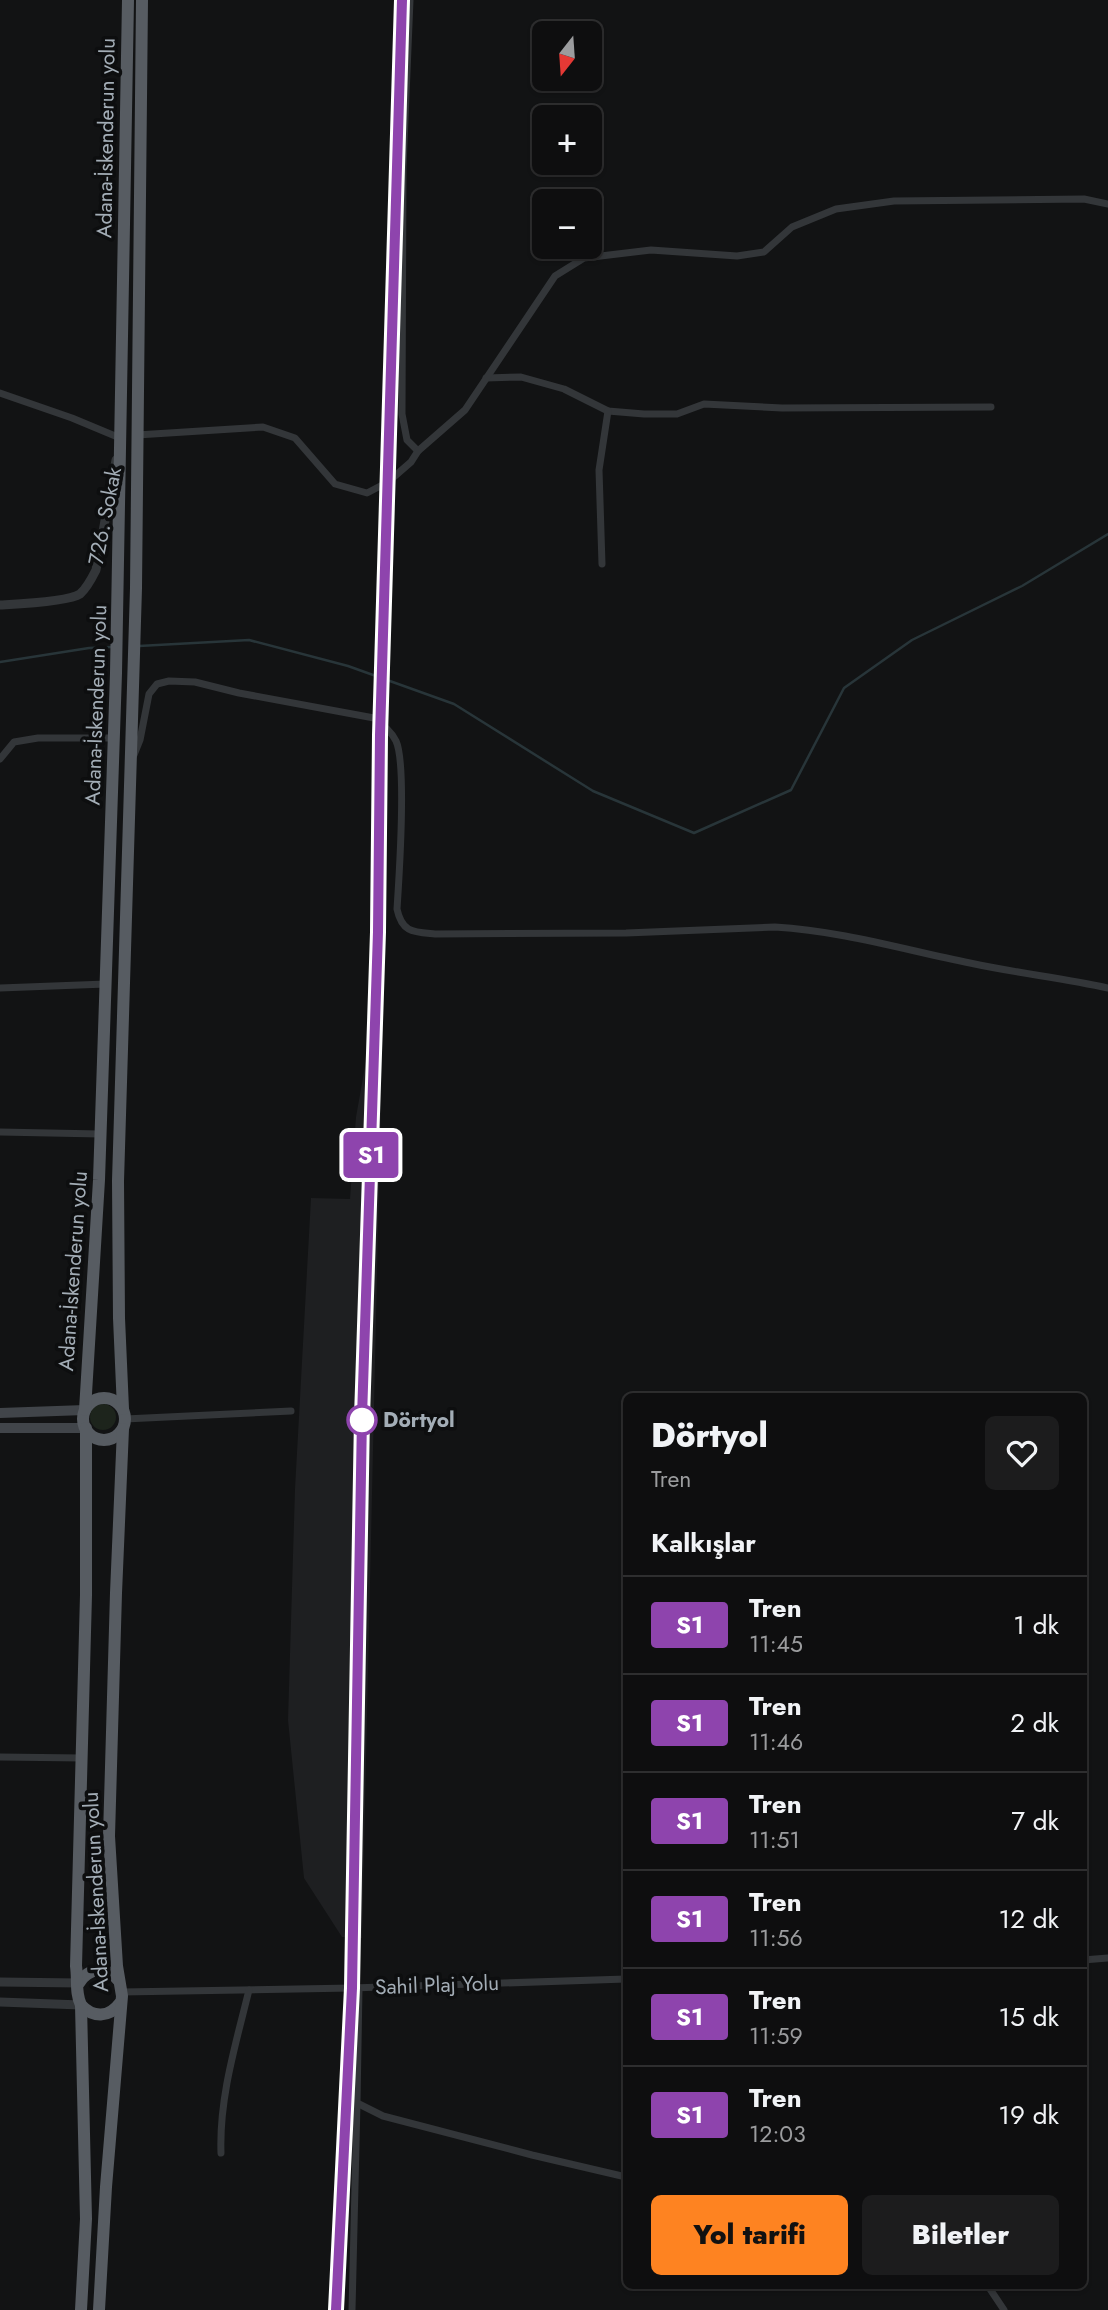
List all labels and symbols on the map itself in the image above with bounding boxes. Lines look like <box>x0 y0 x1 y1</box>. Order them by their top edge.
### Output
north arrow <box>532 21 602 91</box>
street label: Adana-İskenderun yolu <box>89 38 123 238</box>
street label: 726. Sokak <box>81 464 129 568</box>
street label: Adana-İskenderun yolu <box>78 604 114 806</box>
line badge: S1 <box>340 1132 402 1178</box>
street label: Adana-İskenderun yolu <box>51 1170 95 1372</box>
marker: Dörtyol <box>347 1405 377 1435</box>
place label: Dörtyol <box>383 1405 455 1435</box>
street label: Adana-İskenderun yolu <box>76 1791 116 1993</box>
street label: Sahil Plaj Yolu <box>374 1968 500 2002</box>

